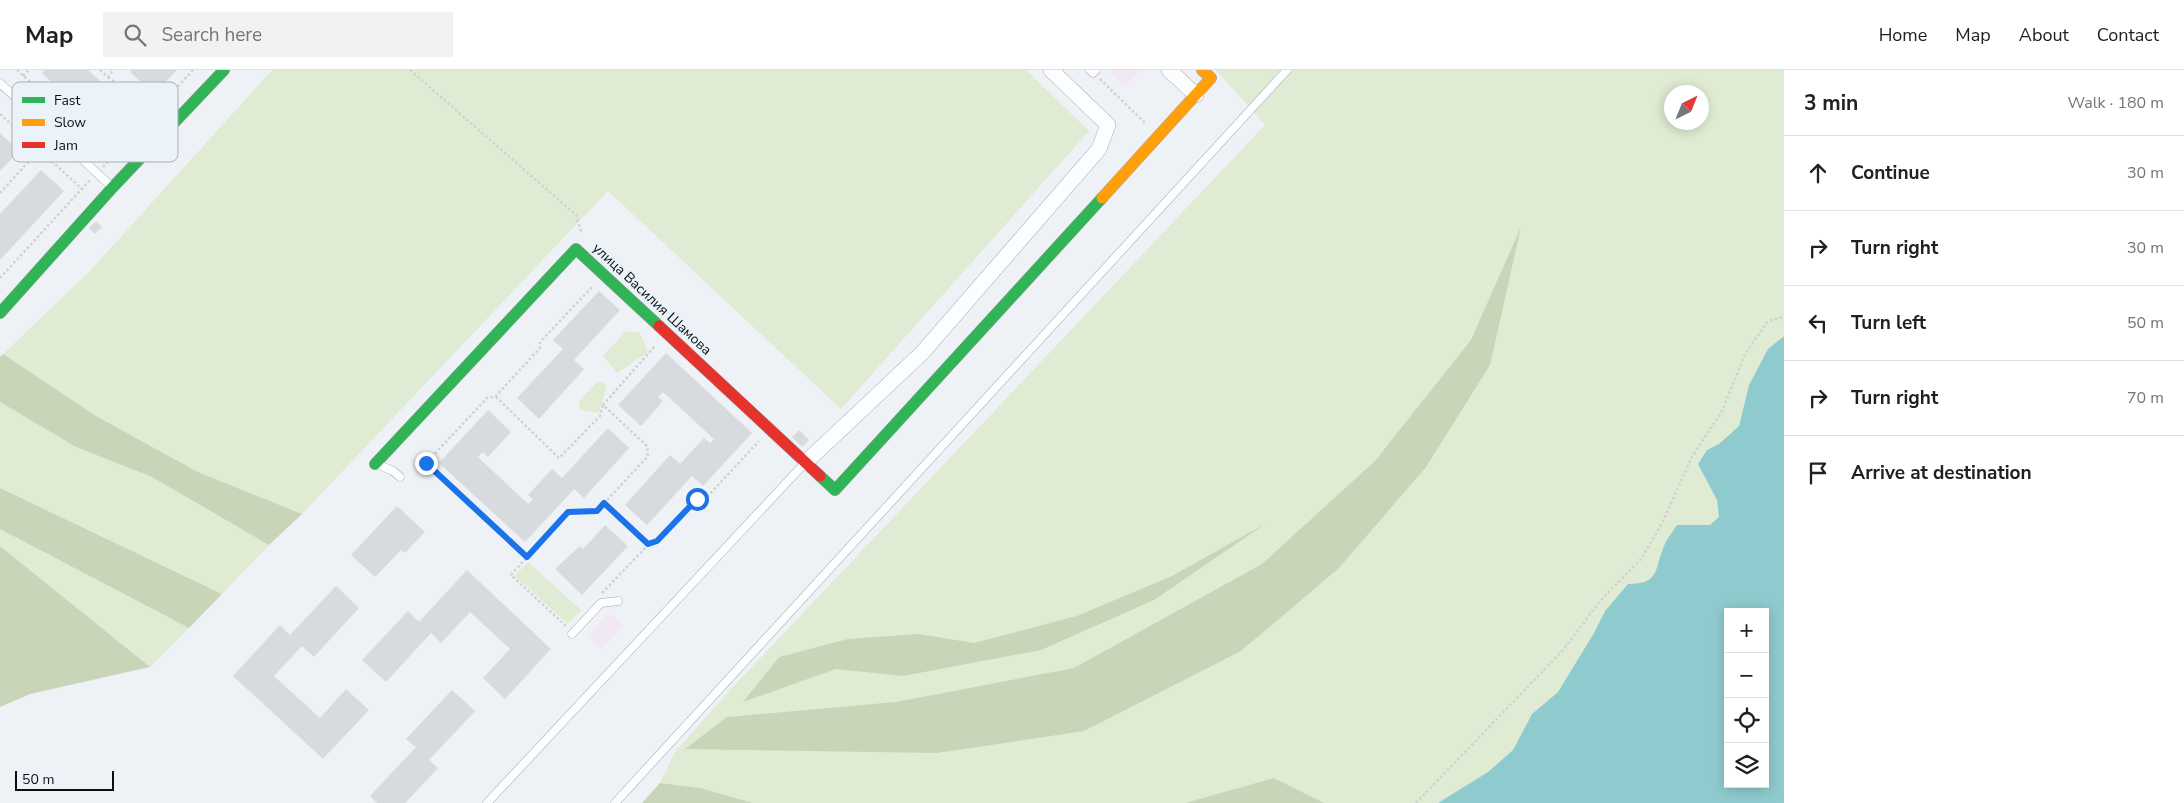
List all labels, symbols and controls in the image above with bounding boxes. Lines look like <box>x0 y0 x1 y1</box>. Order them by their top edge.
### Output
search box <box>103 12 453 57</box>
text: Map <box>25 19 73 51</box>
icon: search <box>121 21 149 49</box>
text: Search here <box>161 22 262 48</box>
text: Home <box>1879 23 1927 47</box>
text: Map <box>1955 23 1991 47</box>
text: About <box>2019 23 2069 47</box>
text: Contact <box>2097 23 2159 47</box>
legend <box>12 82 178 162</box>
north arrow <box>1664 85 1709 130</box>
text: 3 min <box>1804 89 1858 117</box>
text: Fast <box>54 91 80 110</box>
text: Walk · 180 m <box>2068 92 2164 114</box>
text: Slow <box>54 113 86 132</box>
text: Jam <box>53 136 78 155</box>
icon: ahead <box>1804 159 1832 187</box>
text: Continue <box>1851 160 1930 186</box>
text: 30 m <box>2127 162 2164 184</box>
icon: right <box>1804 234 1832 262</box>
text: Turn right <box>1851 235 1938 261</box>
text: 30 m <box>2127 237 2164 259</box>
street label: улица Василия Шамова <box>588 239 716 359</box>
icon: left <box>1804 309 1832 337</box>
text: Turn left <box>1851 310 1926 336</box>
text: 50 m <box>2127 312 2164 334</box>
icon: right <box>1804 384 1832 412</box>
text: Turn right <box>1851 385 1938 411</box>
text: 70 m <box>2127 387 2164 409</box>
route end <box>415 452 438 475</box>
icon: arrive <box>1804 459 1832 487</box>
text: Arrive at destination <box>1851 460 2032 486</box>
route start <box>686 488 709 511</box>
map controls <box>1724 608 1769 788</box>
button: + <box>1724 608 1769 653</box>
button: − <box>1724 653 1769 698</box>
button: locate <box>1724 698 1769 743</box>
button: layers <box>1724 743 1769 788</box>
scale bar <box>15 768 114 791</box>
text: 50 m <box>22 770 54 789</box>

